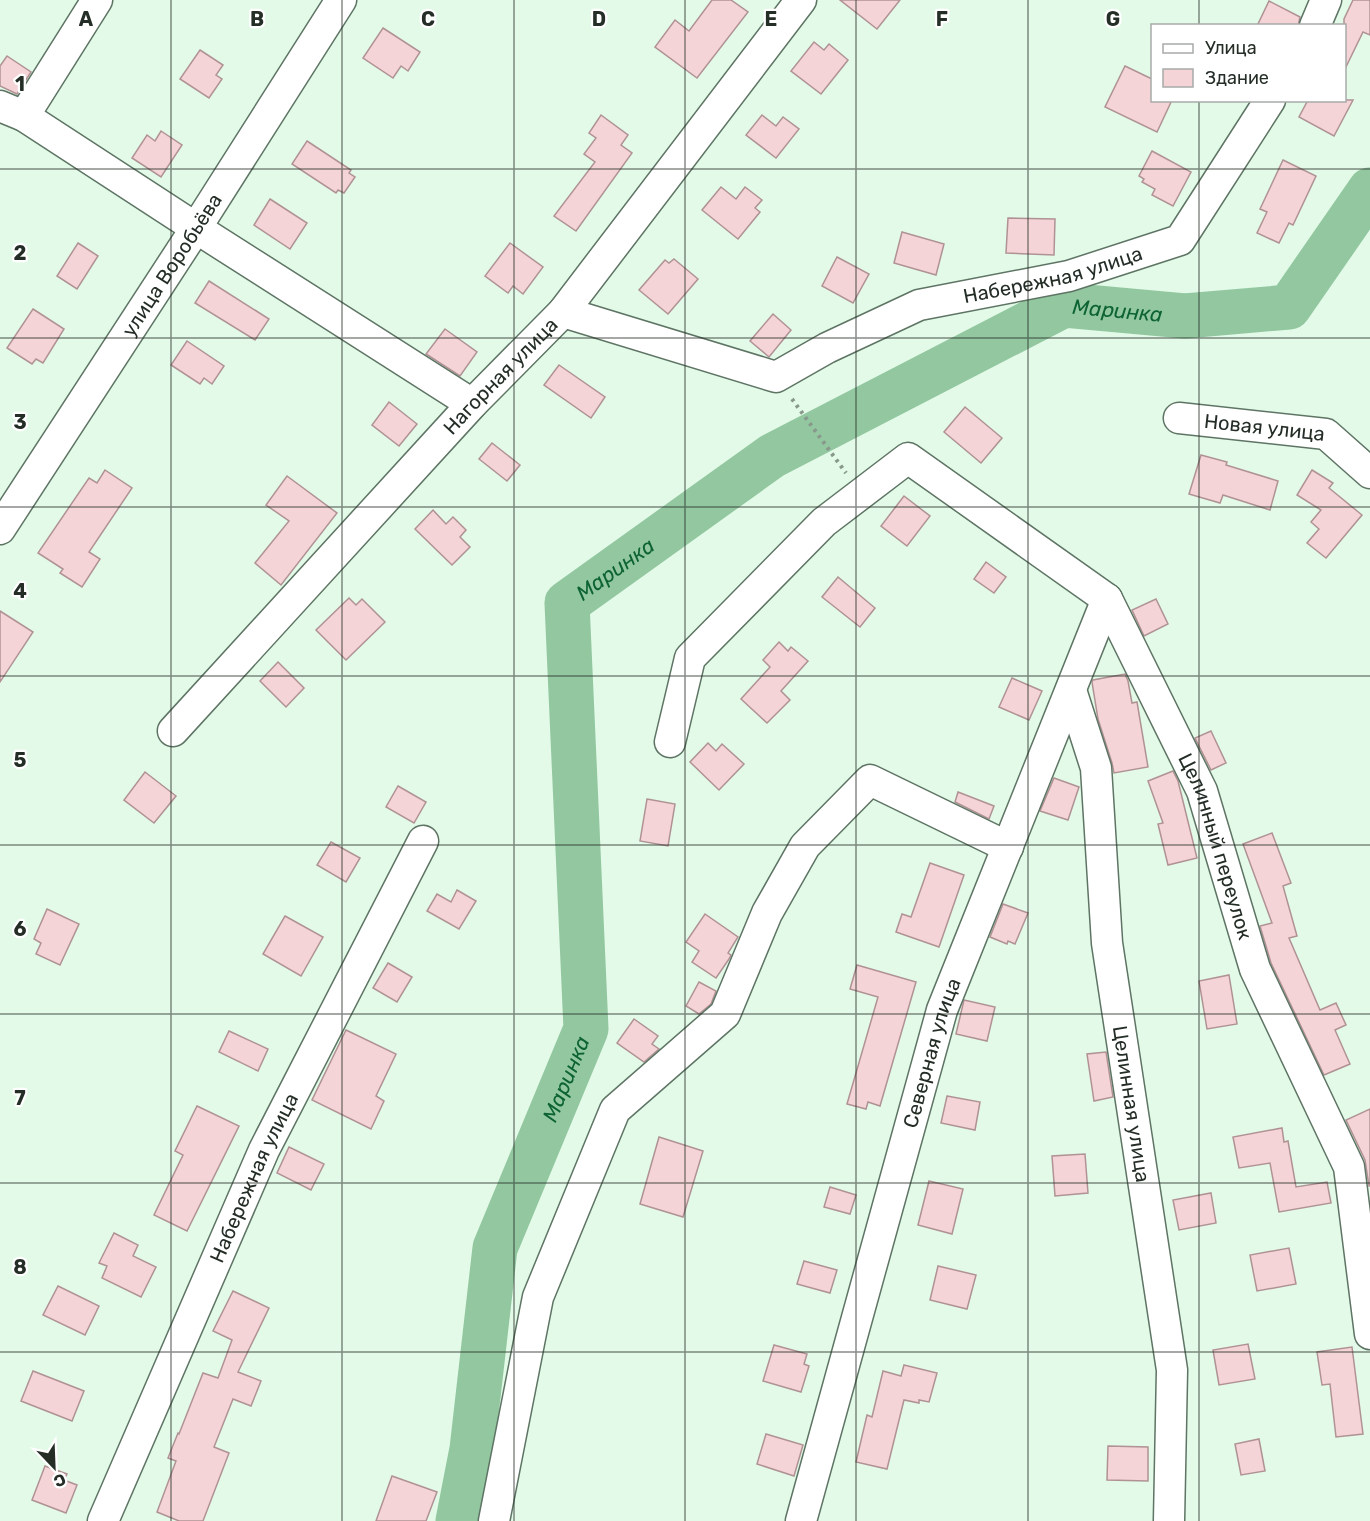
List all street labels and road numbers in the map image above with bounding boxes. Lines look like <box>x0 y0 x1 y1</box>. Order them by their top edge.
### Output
street label: улица Воробьёва <box>117 189 227 341</box>
street label: Набережная улица <box>961 241 1145 308</box>
street label: Нагорная улица <box>438 313 563 439</box>
street label: Новая улица <box>1203 409 1326 446</box>
street label: Целинный переулок <box>1173 749 1258 943</box>
street label: Северная улица <box>898 974 966 1131</box>
street label: Целинная улица <box>1108 1024 1155 1184</box>
street label: Набережная улица <box>205 1089 303 1266</box>

